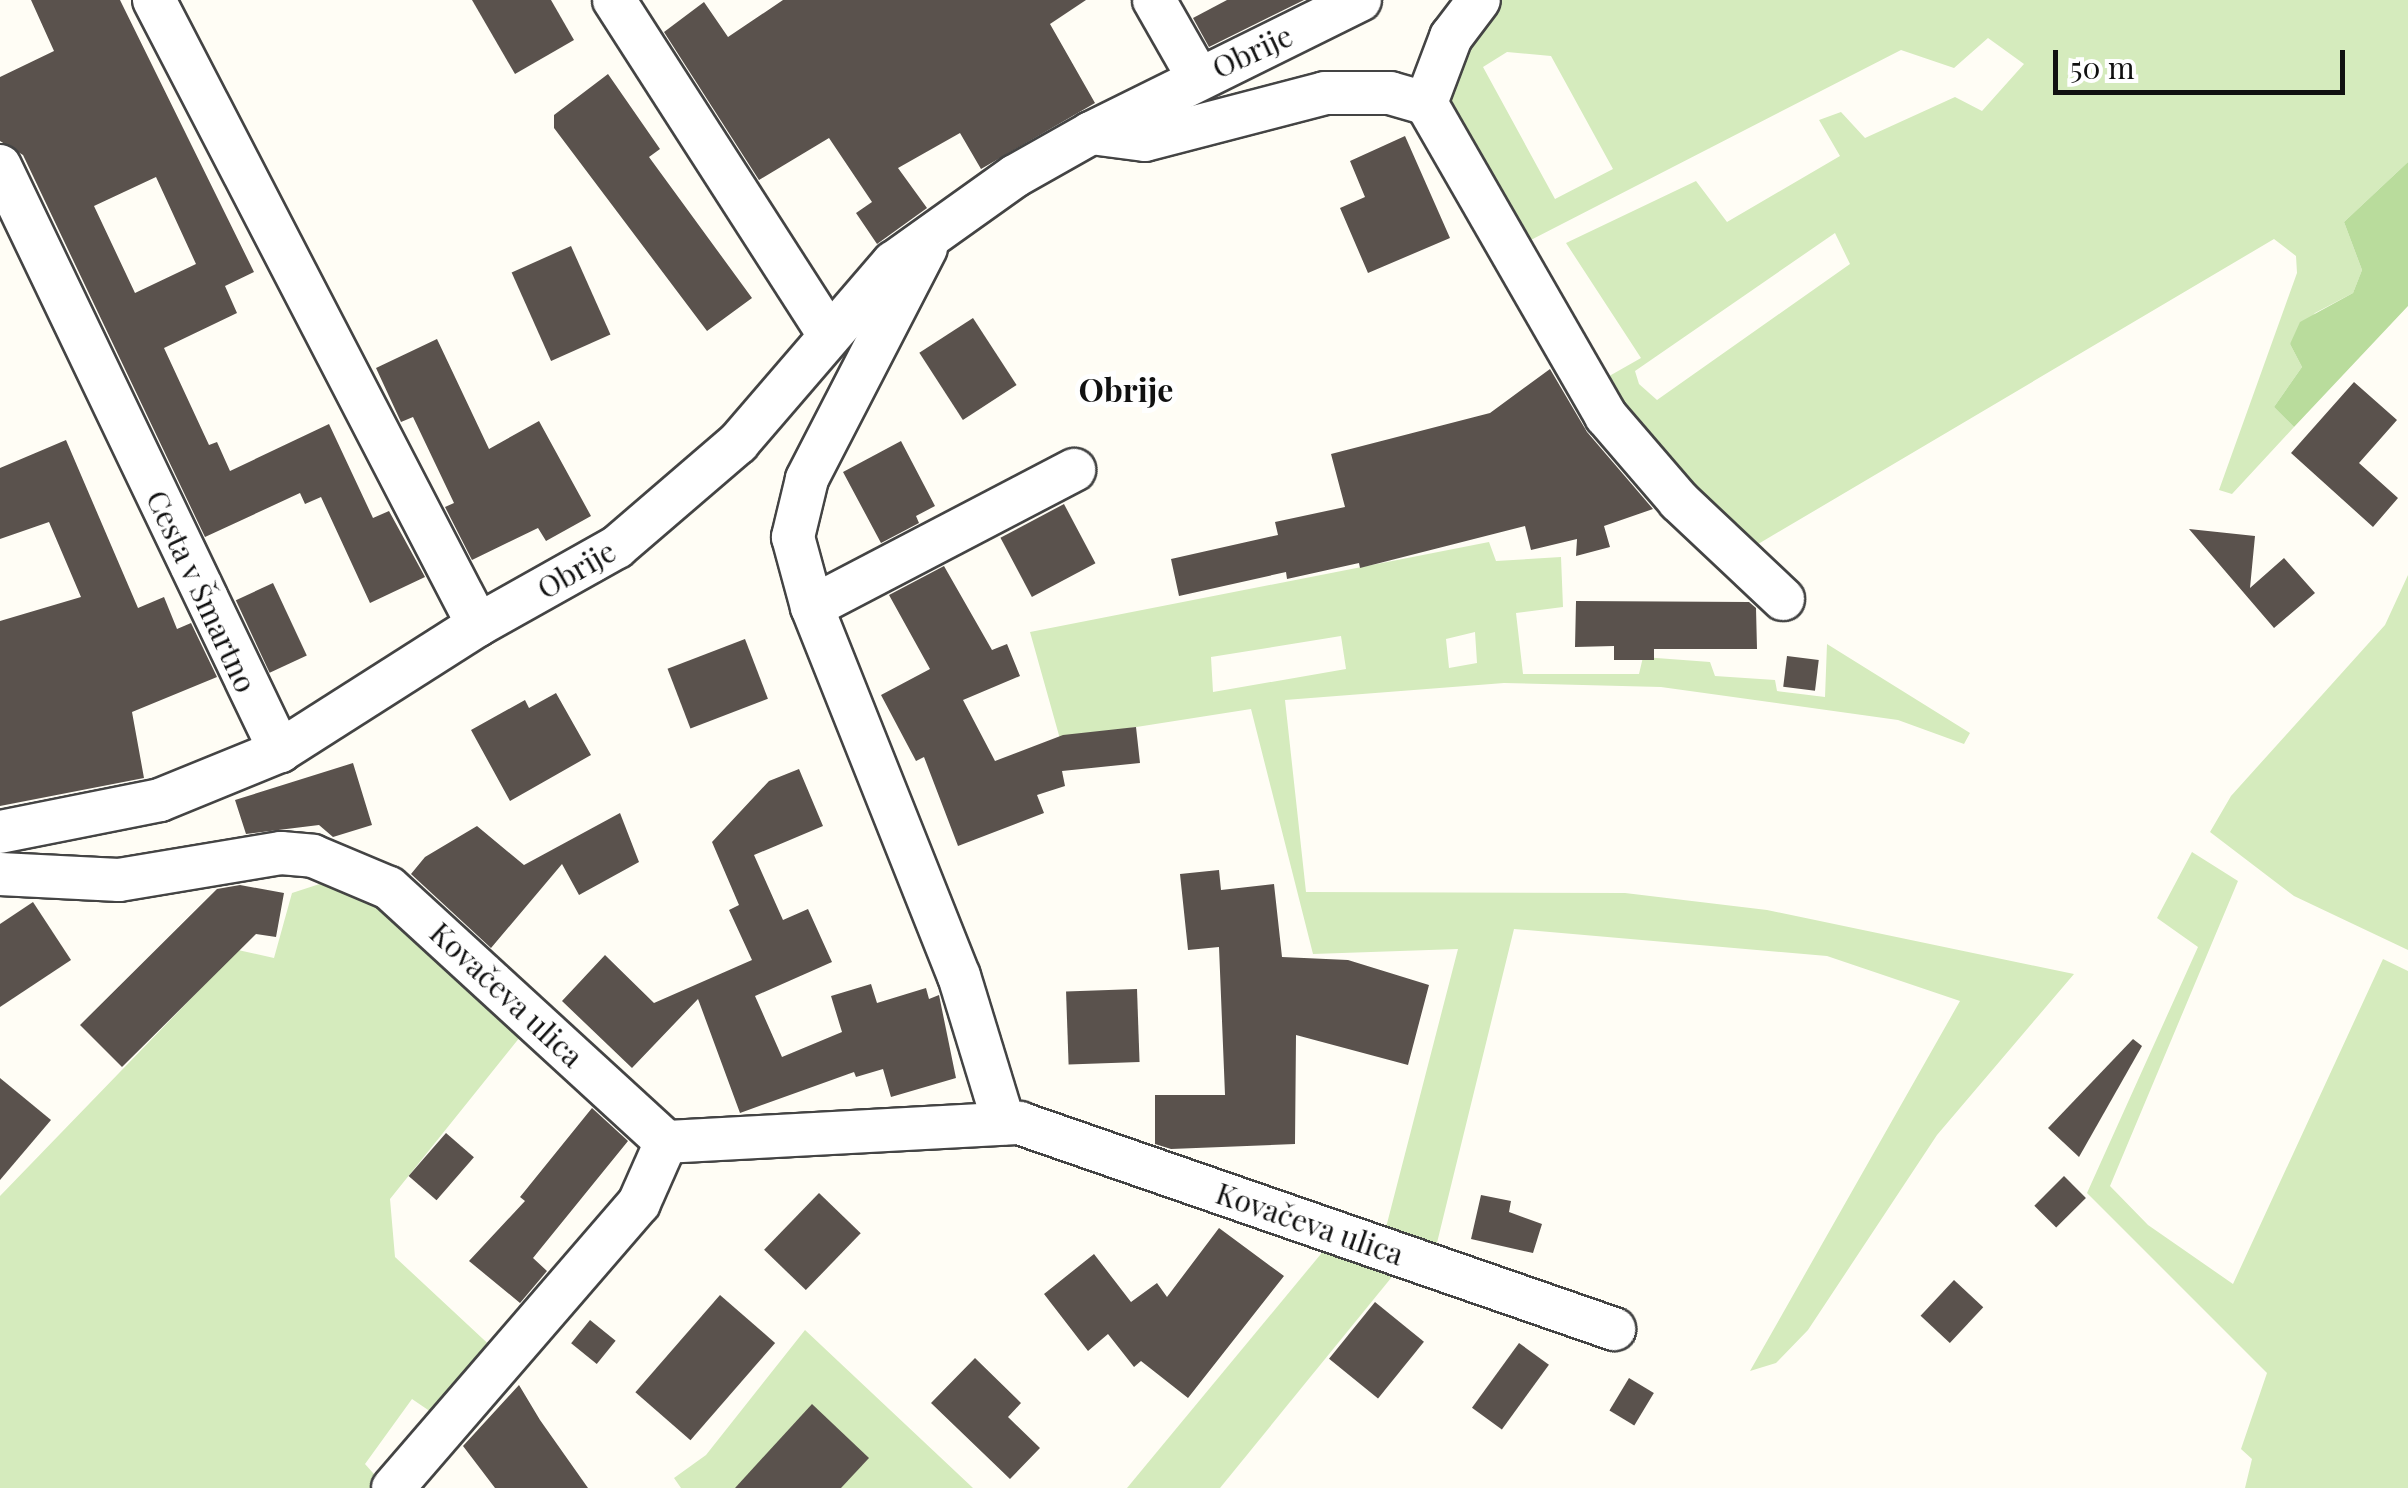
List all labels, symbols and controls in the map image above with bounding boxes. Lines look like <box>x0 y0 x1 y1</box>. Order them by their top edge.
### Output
street label: Obrije <box>1206 17 1298 85</box>
scale bar <box>2058 30 2350 92</box>
text: 50 m <box>2070 47 2135 87</box>
district label: Obrije <box>1079 370 1173 408</box>
street label: Cesta v Šmartno <box>139 483 265 699</box>
street label: Obrije <box>530 532 622 606</box>
street label: Kovačeva ulica <box>423 914 591 1074</box>
street label: Kovačeva ulica <box>1211 1174 1409 1272</box>

